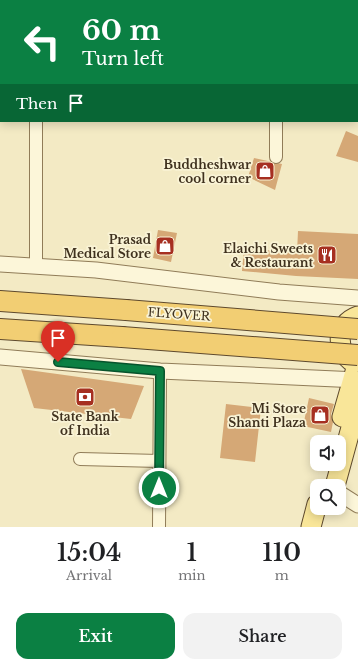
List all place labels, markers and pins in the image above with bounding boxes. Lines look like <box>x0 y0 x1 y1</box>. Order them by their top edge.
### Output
place label: Buddheshwar cool corner <box>163 157 251 186</box>
shop icon: Buddheshwar cool corner <box>254 160 276 182</box>
place label: Prasad Medical Store <box>63 232 152 261</box>
shop icon: Prasad Medical Store <box>154 235 176 257</box>
place label: Elaichi Sweets & Restaurant <box>223 241 313 270</box>
restaurant icon: Elaichi Sweets & Restaurant <box>316 244 338 266</box>
pin <box>41 321 75 362</box>
bank icon: State Bank of India <box>74 386 96 408</box>
place label: Mi Store Shanti Plaza <box>228 401 306 430</box>
shop icon: Mi Store Shanti Plaza <box>309 404 331 426</box>
place label: State Bank of India <box>51 409 120 438</box>

